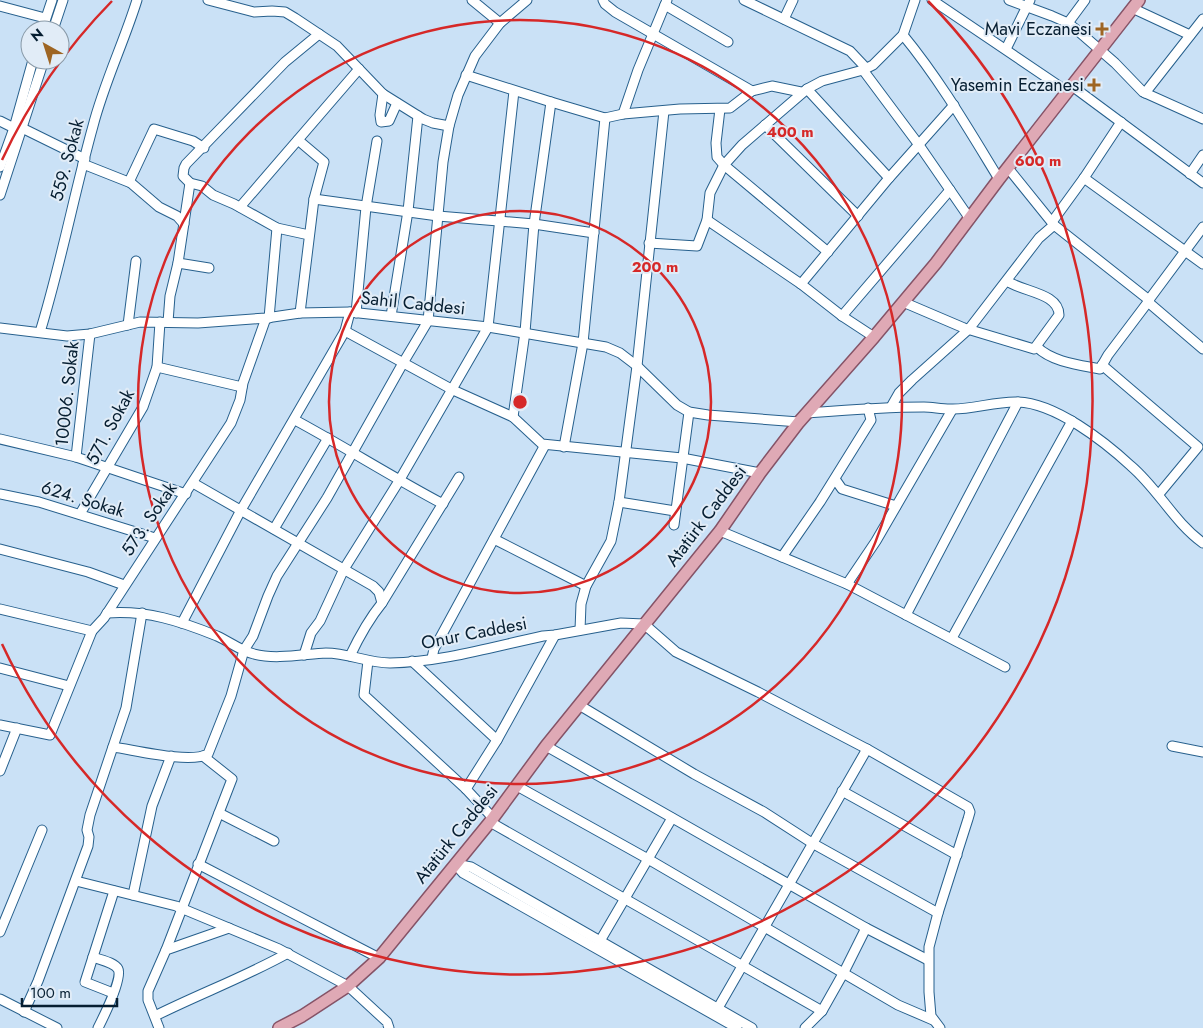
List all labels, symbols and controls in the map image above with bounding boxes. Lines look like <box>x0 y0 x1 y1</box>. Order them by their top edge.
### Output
place label: Mavi Eczanesi <box>985 16 1092 42</box>
north arrow <box>20 20 70 70</box>
marker: Mavi Eczanesi <box>1096 23 1108 35</box>
text: N <box>26 24 47 46</box>
place label: Yasemin Eczanesi <box>951 72 1084 98</box>
marker: Yasemin Eczanesi <box>1088 79 1100 91</box>
street label: 559. Sokak <box>44 116 90 204</box>
text: 400 m <box>766 121 814 143</box>
text: 600 m <box>1015 150 1061 172</box>
text: 200 m <box>632 256 678 278</box>
street label: Sahil Caddesi <box>359 285 467 321</box>
street label: 10006. Sokak <box>49 340 85 448</box>
street label: 571. Sokak <box>79 384 141 470</box>
centre of rings <box>511 393 529 411</box>
street label: Atatürk Caddesi <box>659 460 753 572</box>
street label: 624. Sokak <box>38 474 128 524</box>
street label: 573. Sokak <box>115 477 183 561</box>
street label: Onur Caddesi <box>419 610 529 656</box>
street label: Atatürk Caddesi <box>408 779 504 889</box>
scale bar <box>22 976 118 1008</box>
text: 100 m <box>30 982 71 1004</box>

